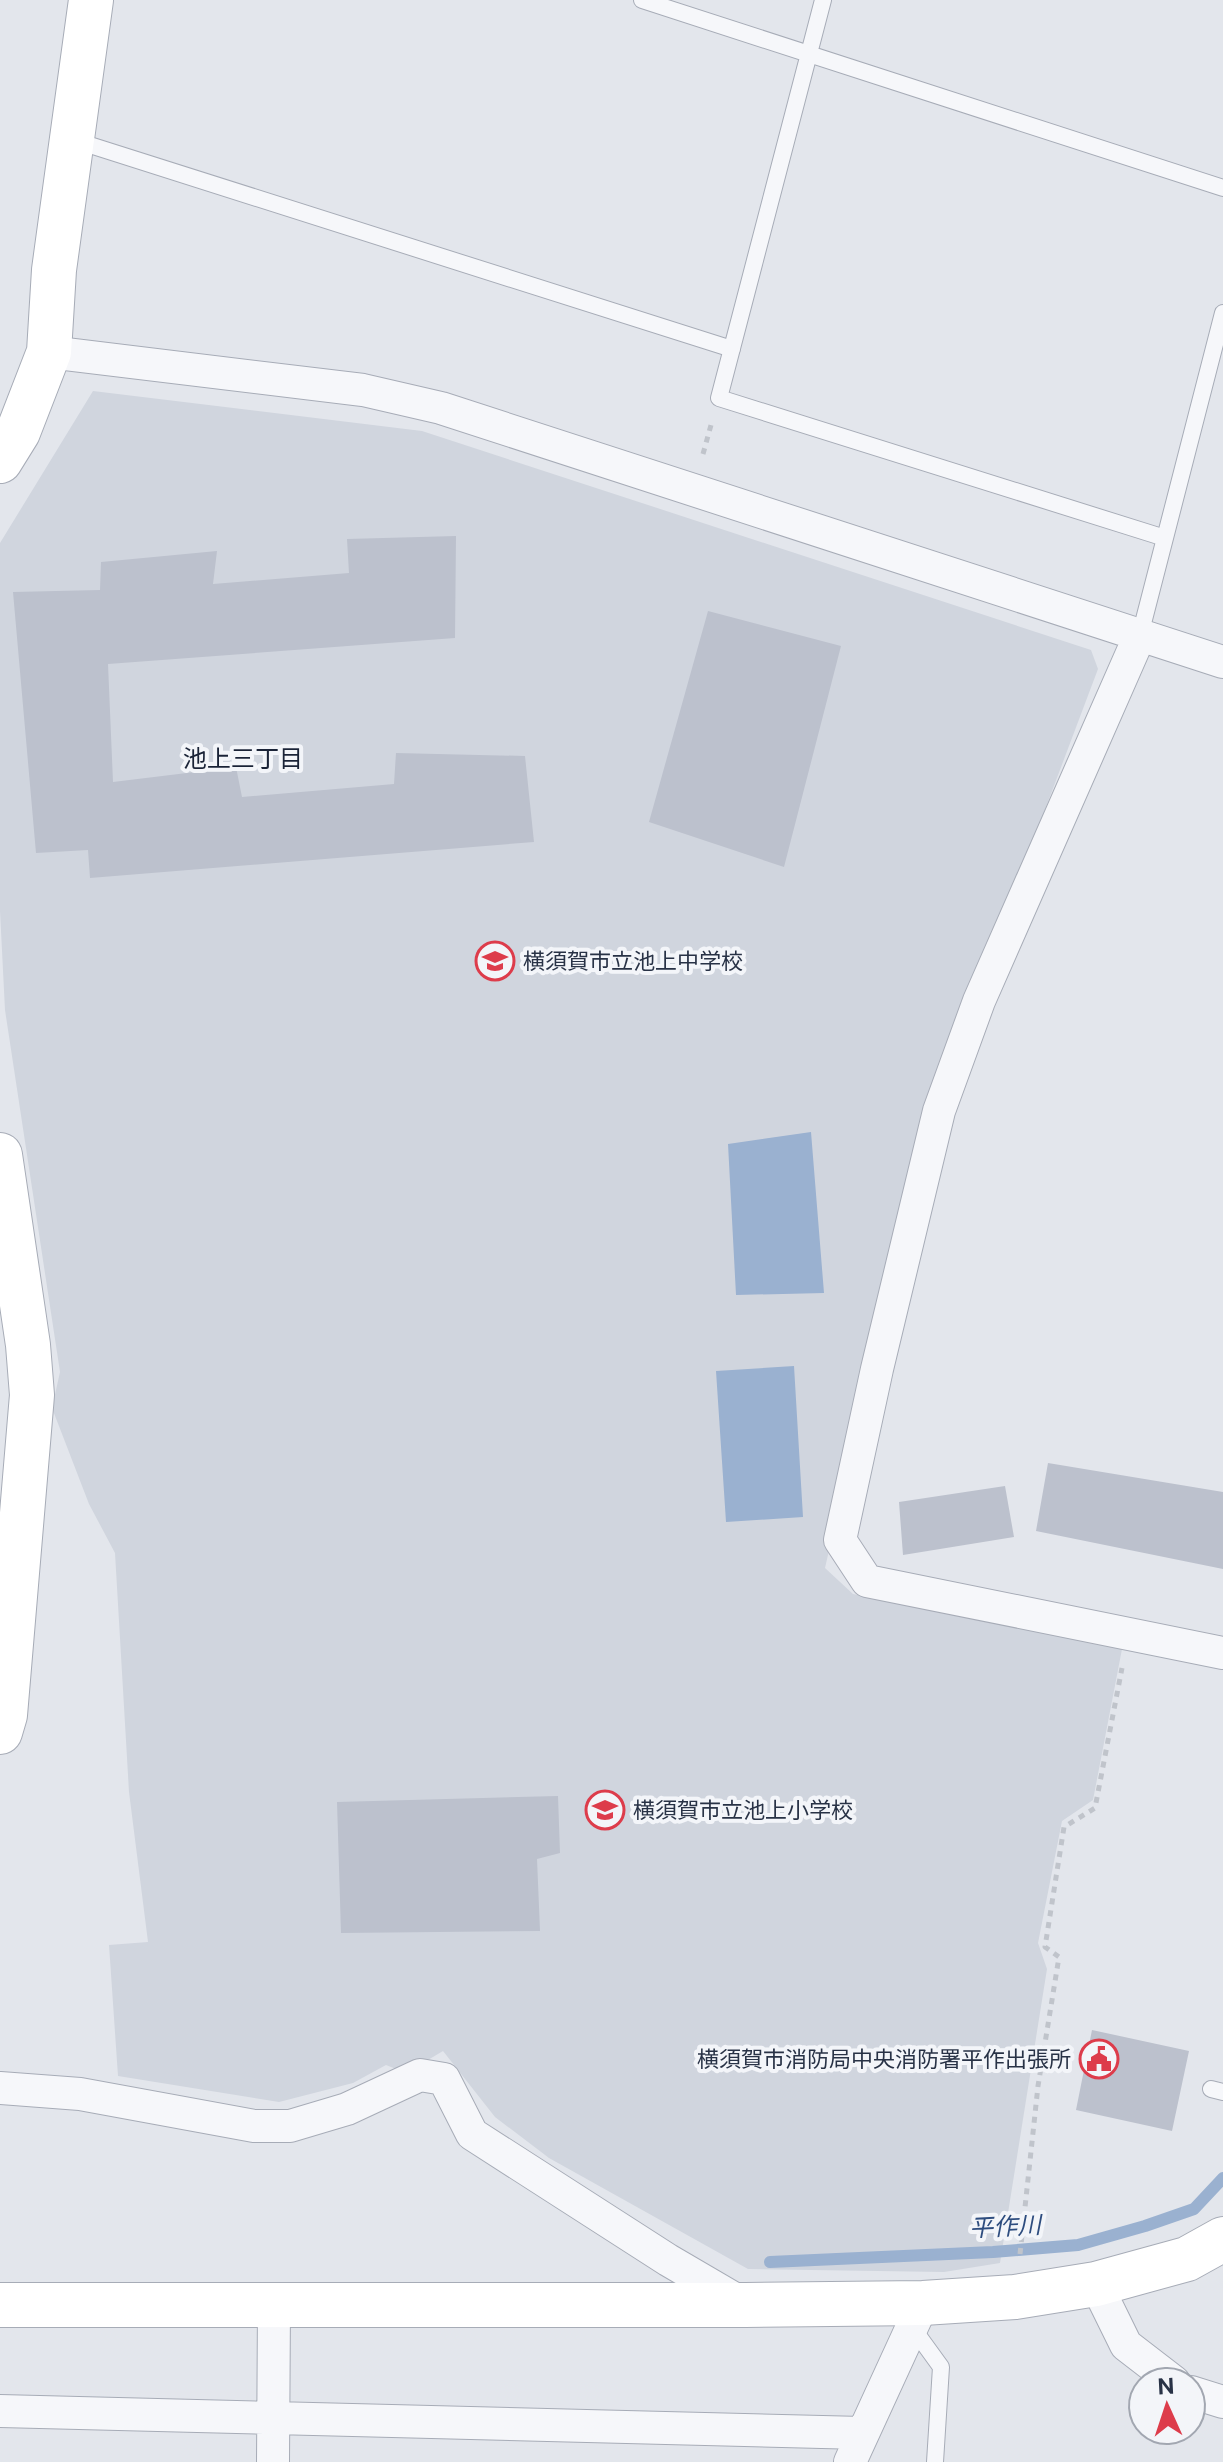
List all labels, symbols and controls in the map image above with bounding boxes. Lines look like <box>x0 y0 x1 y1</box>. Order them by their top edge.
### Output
district label: 池上三丁目 <box>183 744 303 772</box>
school or university icon: 横須賀市立池上中学校 <box>474 940 516 982</box>
place label: 横須賀市立池上中学校 <box>523 948 743 974</box>
school or university icon: 横須賀市立池上小学校 <box>584 1789 626 1831</box>
place label: 横須賀市立池上小学校 <box>633 1797 853 1823</box>
public building icon: 横須賀市消防局中央消防署平作出張所 <box>1078 2038 1120 2080</box>
place label: 横須賀市消防局中央消防署平作出張所 <box>697 2046 1071 2072</box>
water label: 平作川 <box>968 2210 1045 2242</box>
north arrow <box>1127 2366 1207 2446</box>
text: N <box>1157 2373 1175 2399</box>

